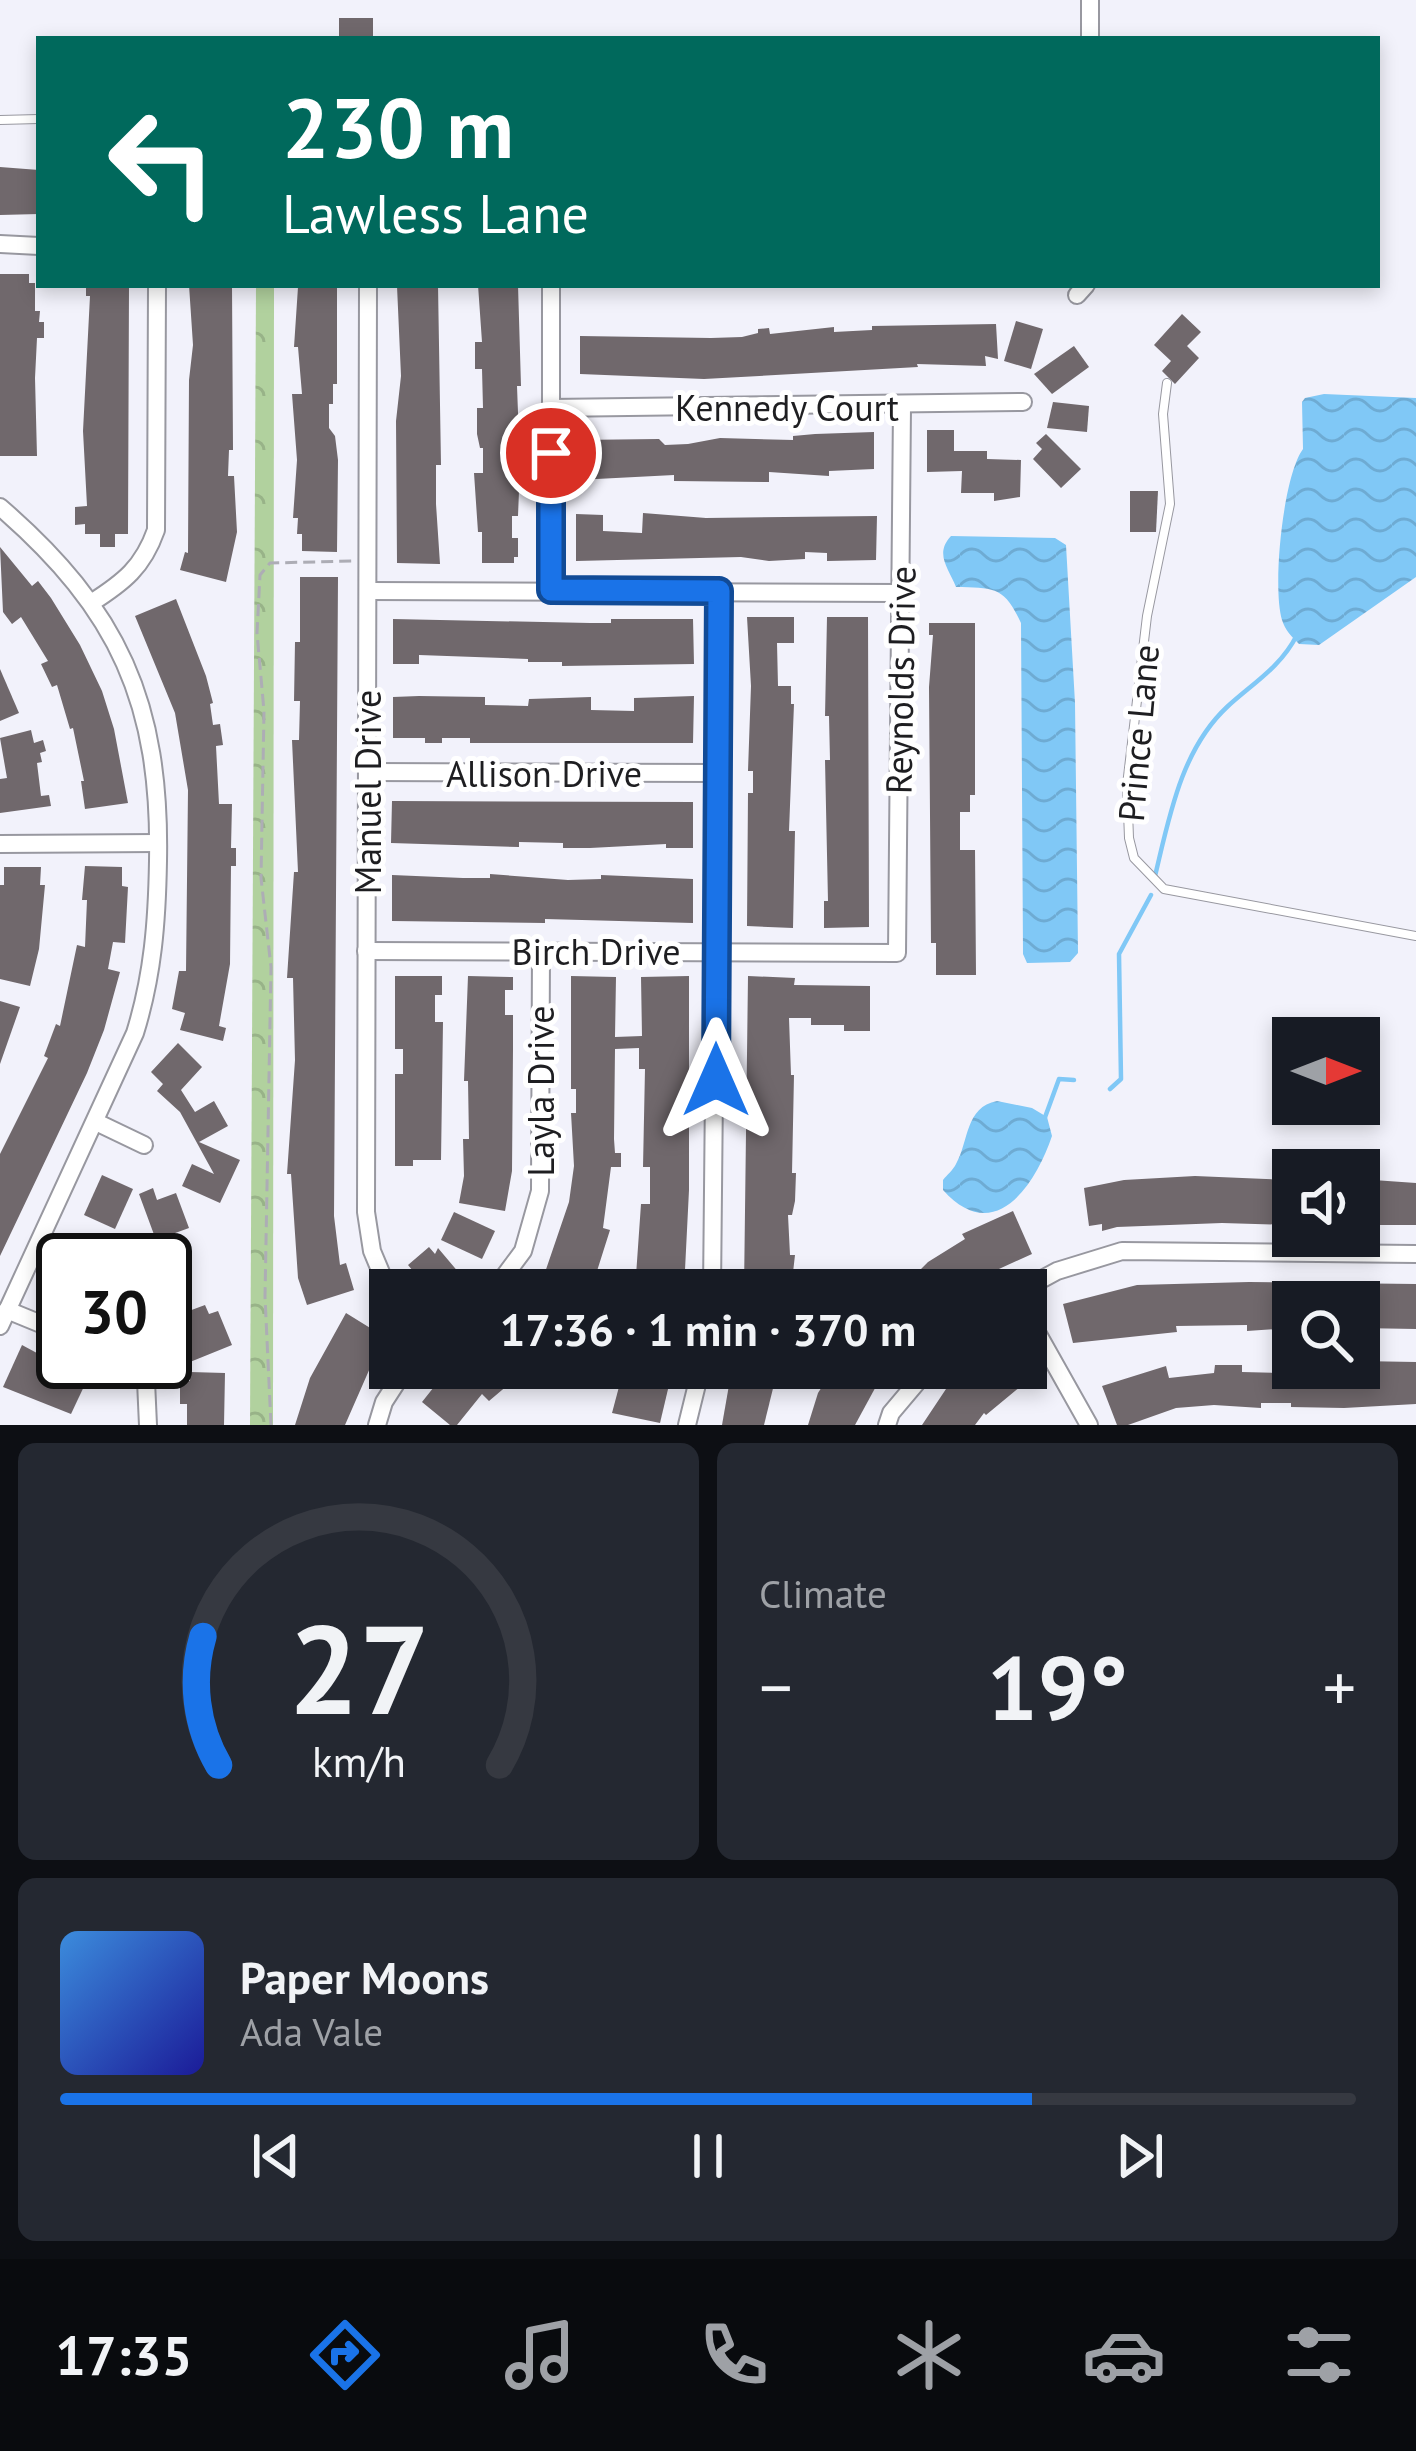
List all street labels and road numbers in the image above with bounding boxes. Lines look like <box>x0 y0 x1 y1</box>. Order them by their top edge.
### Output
street label: Kennedy Court <box>675 384 899 431</box>
street label: Reynolds Drive <box>875 565 925 795</box>
street label: Prince Lane <box>1107 643 1169 823</box>
street label: Manuel Drive <box>344 690 391 894</box>
street label: Allison Drive <box>446 750 642 797</box>
street label: Birch Drive <box>511 928 681 975</box>
street label: Layla Drive <box>517 1005 564 1177</box>

